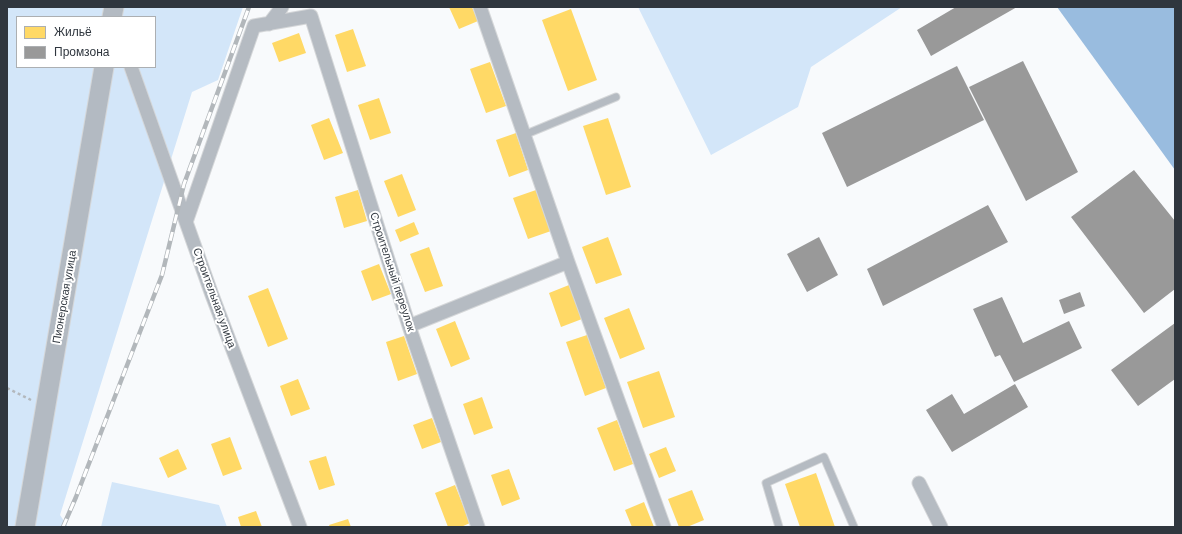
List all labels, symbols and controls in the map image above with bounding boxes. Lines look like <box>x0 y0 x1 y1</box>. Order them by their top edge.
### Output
legend <box>16 16 156 68</box>
text: Жильё <box>54 25 92 39</box>
text: Промзона <box>54 45 109 59</box>
street label: Строительный переулок <box>367 211 417 333</box>
street label: Строительная улица <box>190 246 238 350</box>
street label: Пионерская улица <box>50 249 80 345</box>

